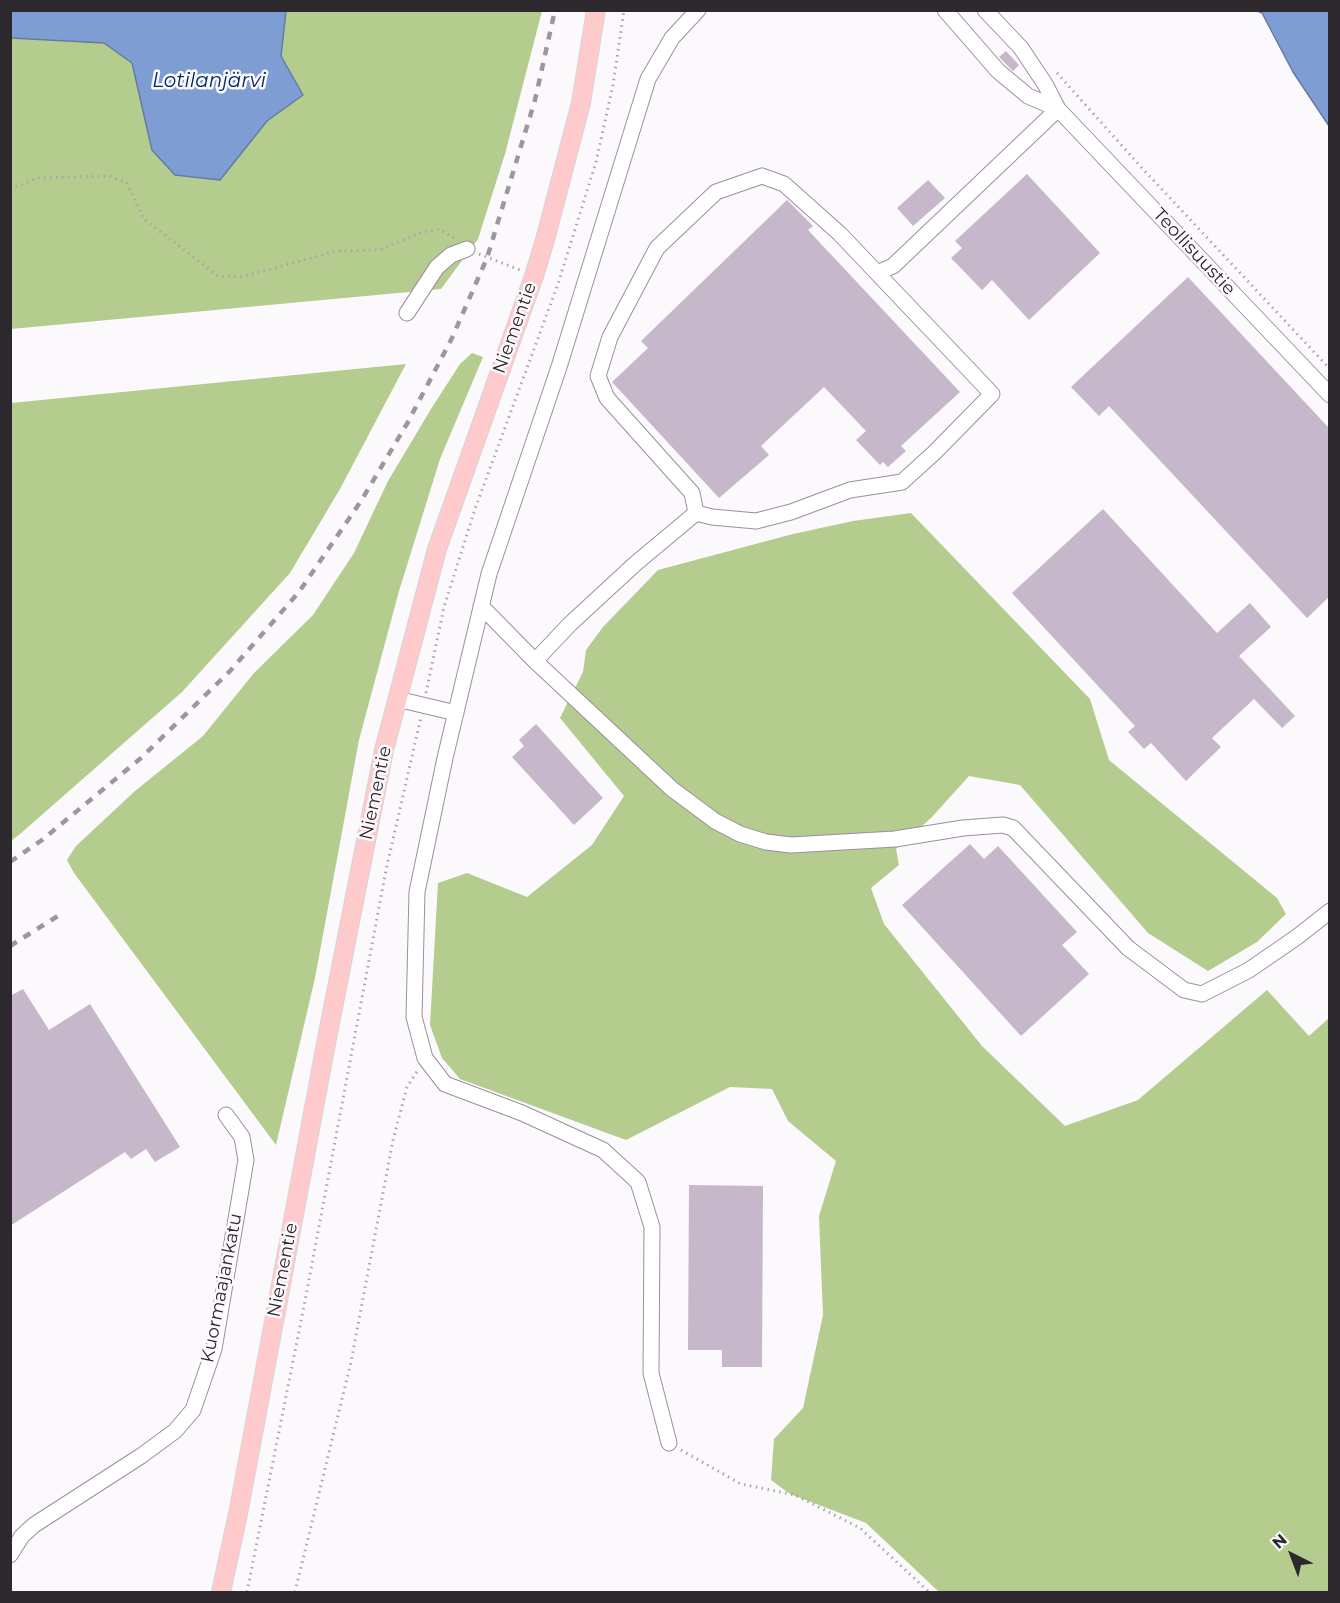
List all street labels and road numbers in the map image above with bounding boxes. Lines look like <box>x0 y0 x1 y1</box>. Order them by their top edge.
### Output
street label: Teollisuustie <box>1148 204 1240 300</box>
street label: Niementie <box>489 279 541 377</box>
street label: Niementie <box>356 744 396 842</box>
street label: Kuormaajankatu <box>197 1212 247 1364</box>
street label: Niementie <box>263 1221 303 1319</box>

